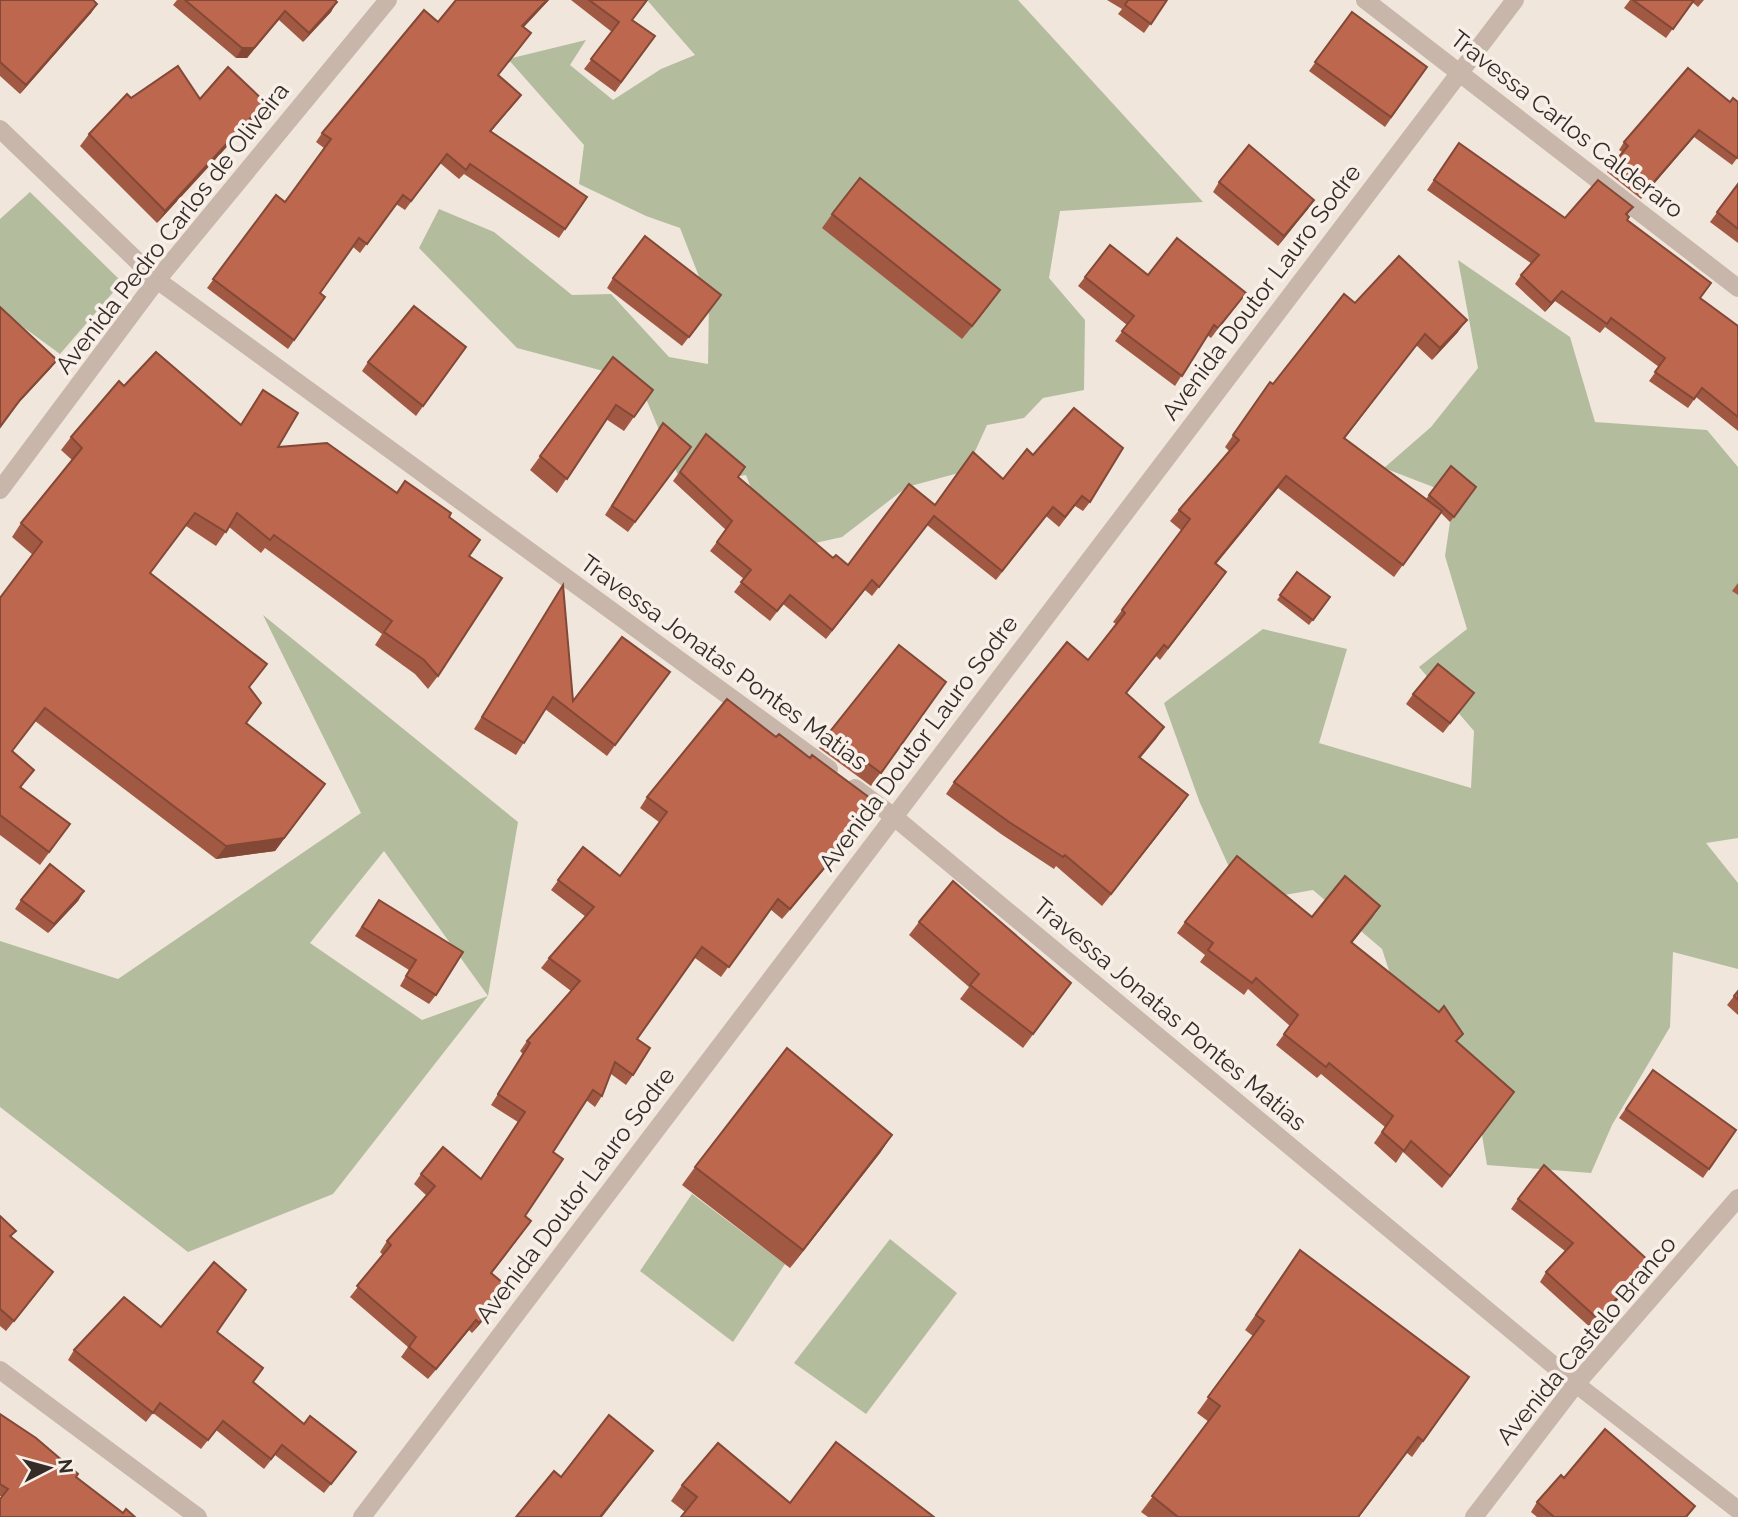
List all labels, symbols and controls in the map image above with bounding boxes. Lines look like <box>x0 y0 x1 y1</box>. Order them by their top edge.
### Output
street label: Travessa Carlos Calderaro <box>1445 24 1689 224</box>
street label: Avenida Pedro Carlos de Oliveira <box>49 76 295 380</box>
street label: Avenida Doutor Lauro Sodre <box>1155 158 1367 426</box>
street label: Travessa Jonatas Pontes Matias <box>575 548 873 776</box>
street label: Avenida Doutor Lauro Sodre <box>812 609 1024 877</box>
street label: Travessa Jonatas Pontes Matias <box>1028 891 1312 1137</box>
street label: Avenida Doutor Lauro Sodre <box>469 1061 681 1329</box>
street label: Avenida Castelo Branco <box>1490 1230 1682 1450</box>
north arrow <box>14 1433 84 1503</box>
text: N <box>54 1458 78 1475</box>

